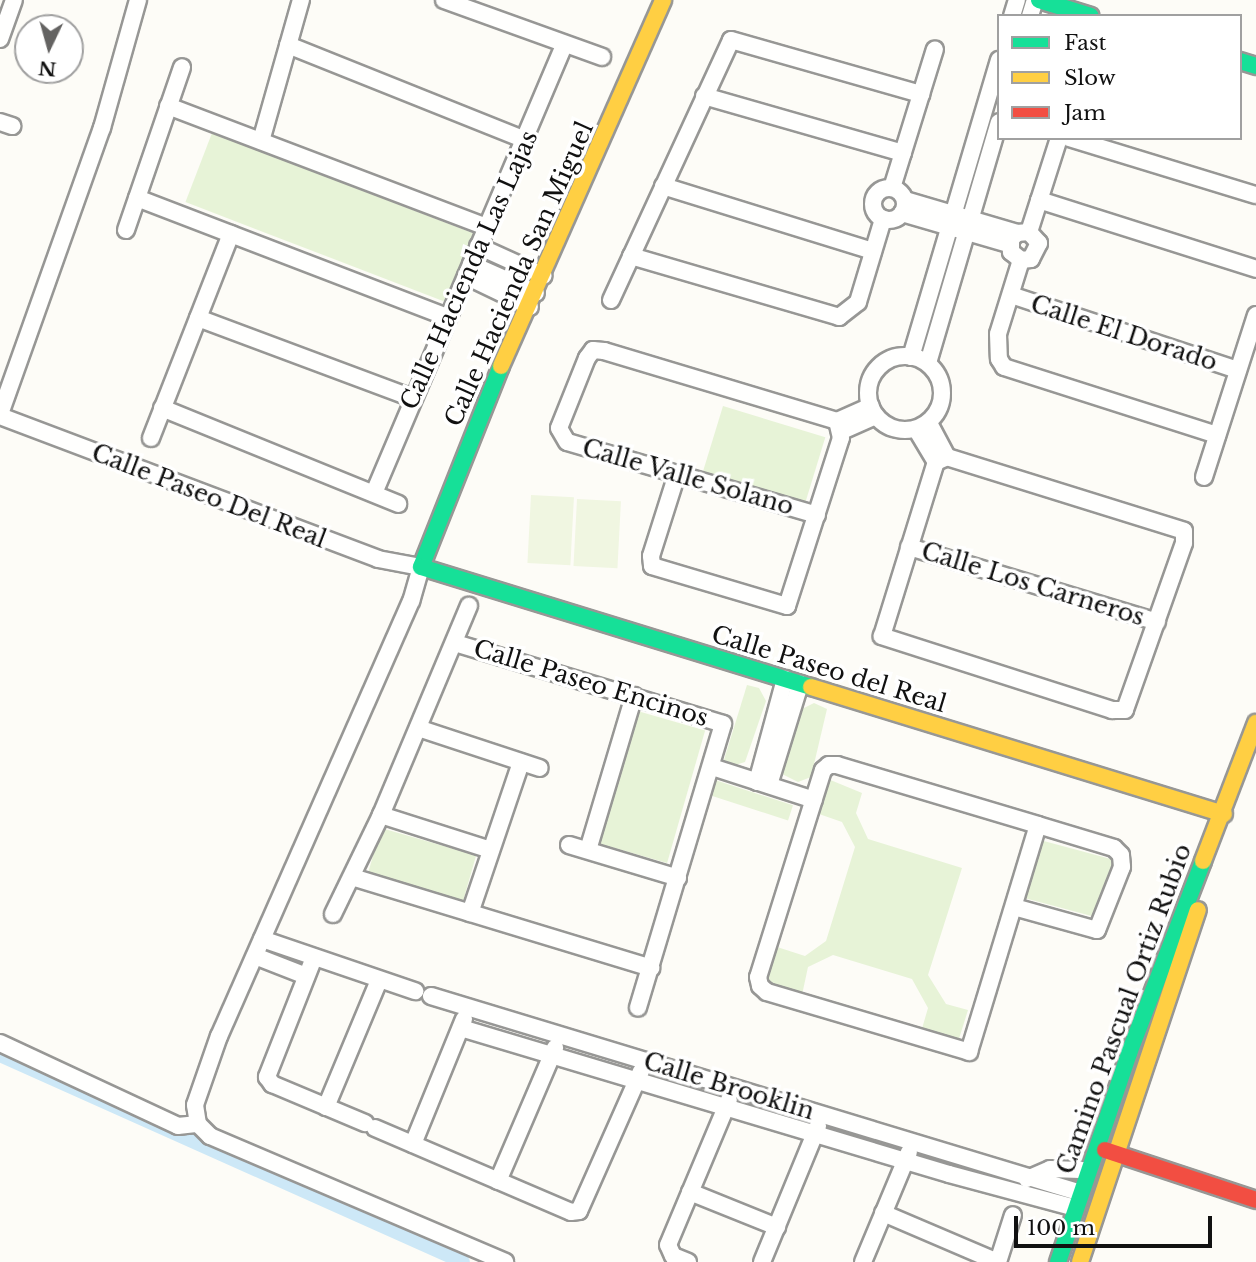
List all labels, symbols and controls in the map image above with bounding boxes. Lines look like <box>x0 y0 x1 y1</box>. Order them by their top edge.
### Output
north arrow <box>14 14 84 84</box>
legend <box>997 14 1242 140</box>
text: Fast <box>1064 30 1106 56</box>
text: N <box>37 56 57 81</box>
text: Slow <box>1064 65 1116 91</box>
text: Jam <box>1064 100 1106 126</box>
street label: Calle Hacienda San Miguel <box>439 117 599 431</box>
street label: Calle Hacienda Las Lajas <box>394 126 544 414</box>
street label: Calle El Dorado <box>1027 289 1221 377</box>
street label: Calle Valle Solano <box>579 433 797 521</box>
street label: Calle Paseo Del Real <box>88 438 330 554</box>
street label: Calle Los Carneros <box>918 536 1148 632</box>
street label: Calle Paseo del Real <box>708 620 950 718</box>
street label: Calle Paseo Encinos <box>470 634 712 732</box>
street label: Camino Pascual Ortiz Rubio <box>1051 840 1197 1178</box>
street label: Calle Brooklin <box>640 1046 818 1126</box>
scale bar <box>1018 1202 1216 1246</box>
text: 100 m <box>1027 1215 1095 1241</box>

